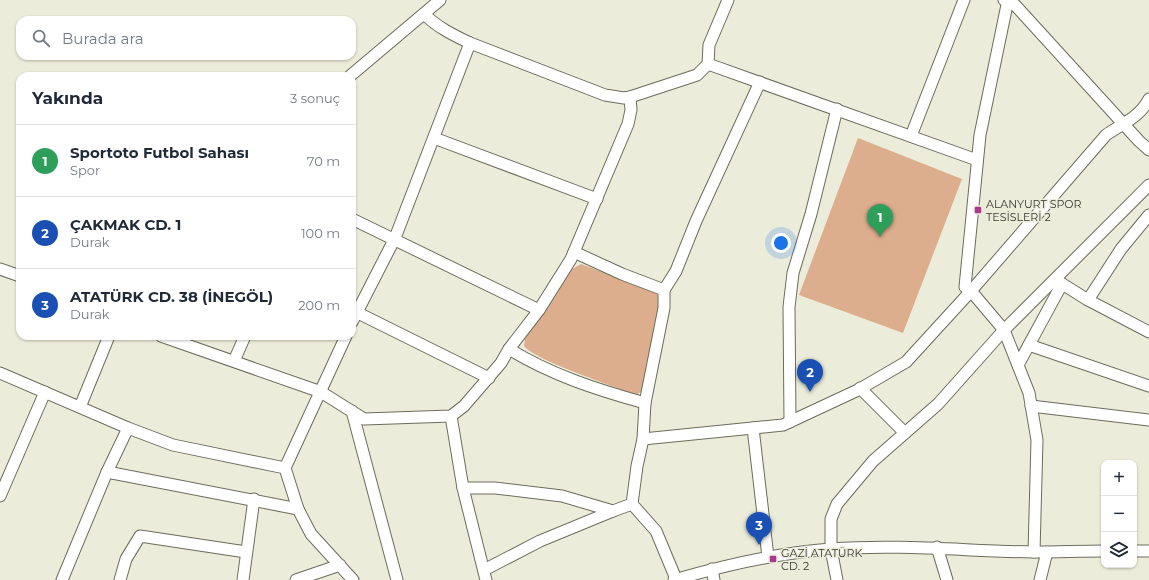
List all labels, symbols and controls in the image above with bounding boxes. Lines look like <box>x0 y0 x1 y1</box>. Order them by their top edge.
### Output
search box <box>16 16 356 60</box>
icon: search <box>30 27 52 49</box>
text: Burada ara <box>62 29 144 48</box>
text: Yakında <box>32 88 103 108</box>
text: 3 sonuç <box>290 90 340 106</box>
text: Sportoto Futbol Sahası <box>70 143 249 162</box>
text: 1 <box>42 153 48 169</box>
text: 70 m <box>307 153 340 169</box>
text: Spor <box>70 162 100 178</box>
place label: ALANYURT SPOR TESİSLERİ 2 <box>986 197 1082 224</box>
pin: 1 <box>867 204 893 237</box>
marker: ALANYURT SPOR TESİSLERİ 2 <box>973 205 983 215</box>
text: ÇAKMAK CD. 1 <box>70 215 181 234</box>
text: 2 <box>41 225 49 241</box>
text: 100 m <box>301 225 340 241</box>
your location <box>771 233 791 253</box>
text: Durak <box>70 234 110 250</box>
text: ATATÜRK CD. 38 (İNEGÖL) <box>70 287 273 306</box>
text: 3 <box>41 297 49 313</box>
text: 200 m <box>298 297 340 313</box>
text: Durak <box>70 306 110 322</box>
pin: 2 <box>797 359 823 392</box>
map controls <box>1101 460 1137 568</box>
button: + <box>1101 460 1137 496</box>
button: − <box>1101 496 1137 532</box>
pin: 3 <box>746 512 772 545</box>
button: layers <box>1101 532 1137 568</box>
place label: GAZİ ATATÜRK CD. 2 <box>781 546 863 573</box>
marker: GAZİ ATATÜRK CD. 2 <box>768 554 778 564</box>

